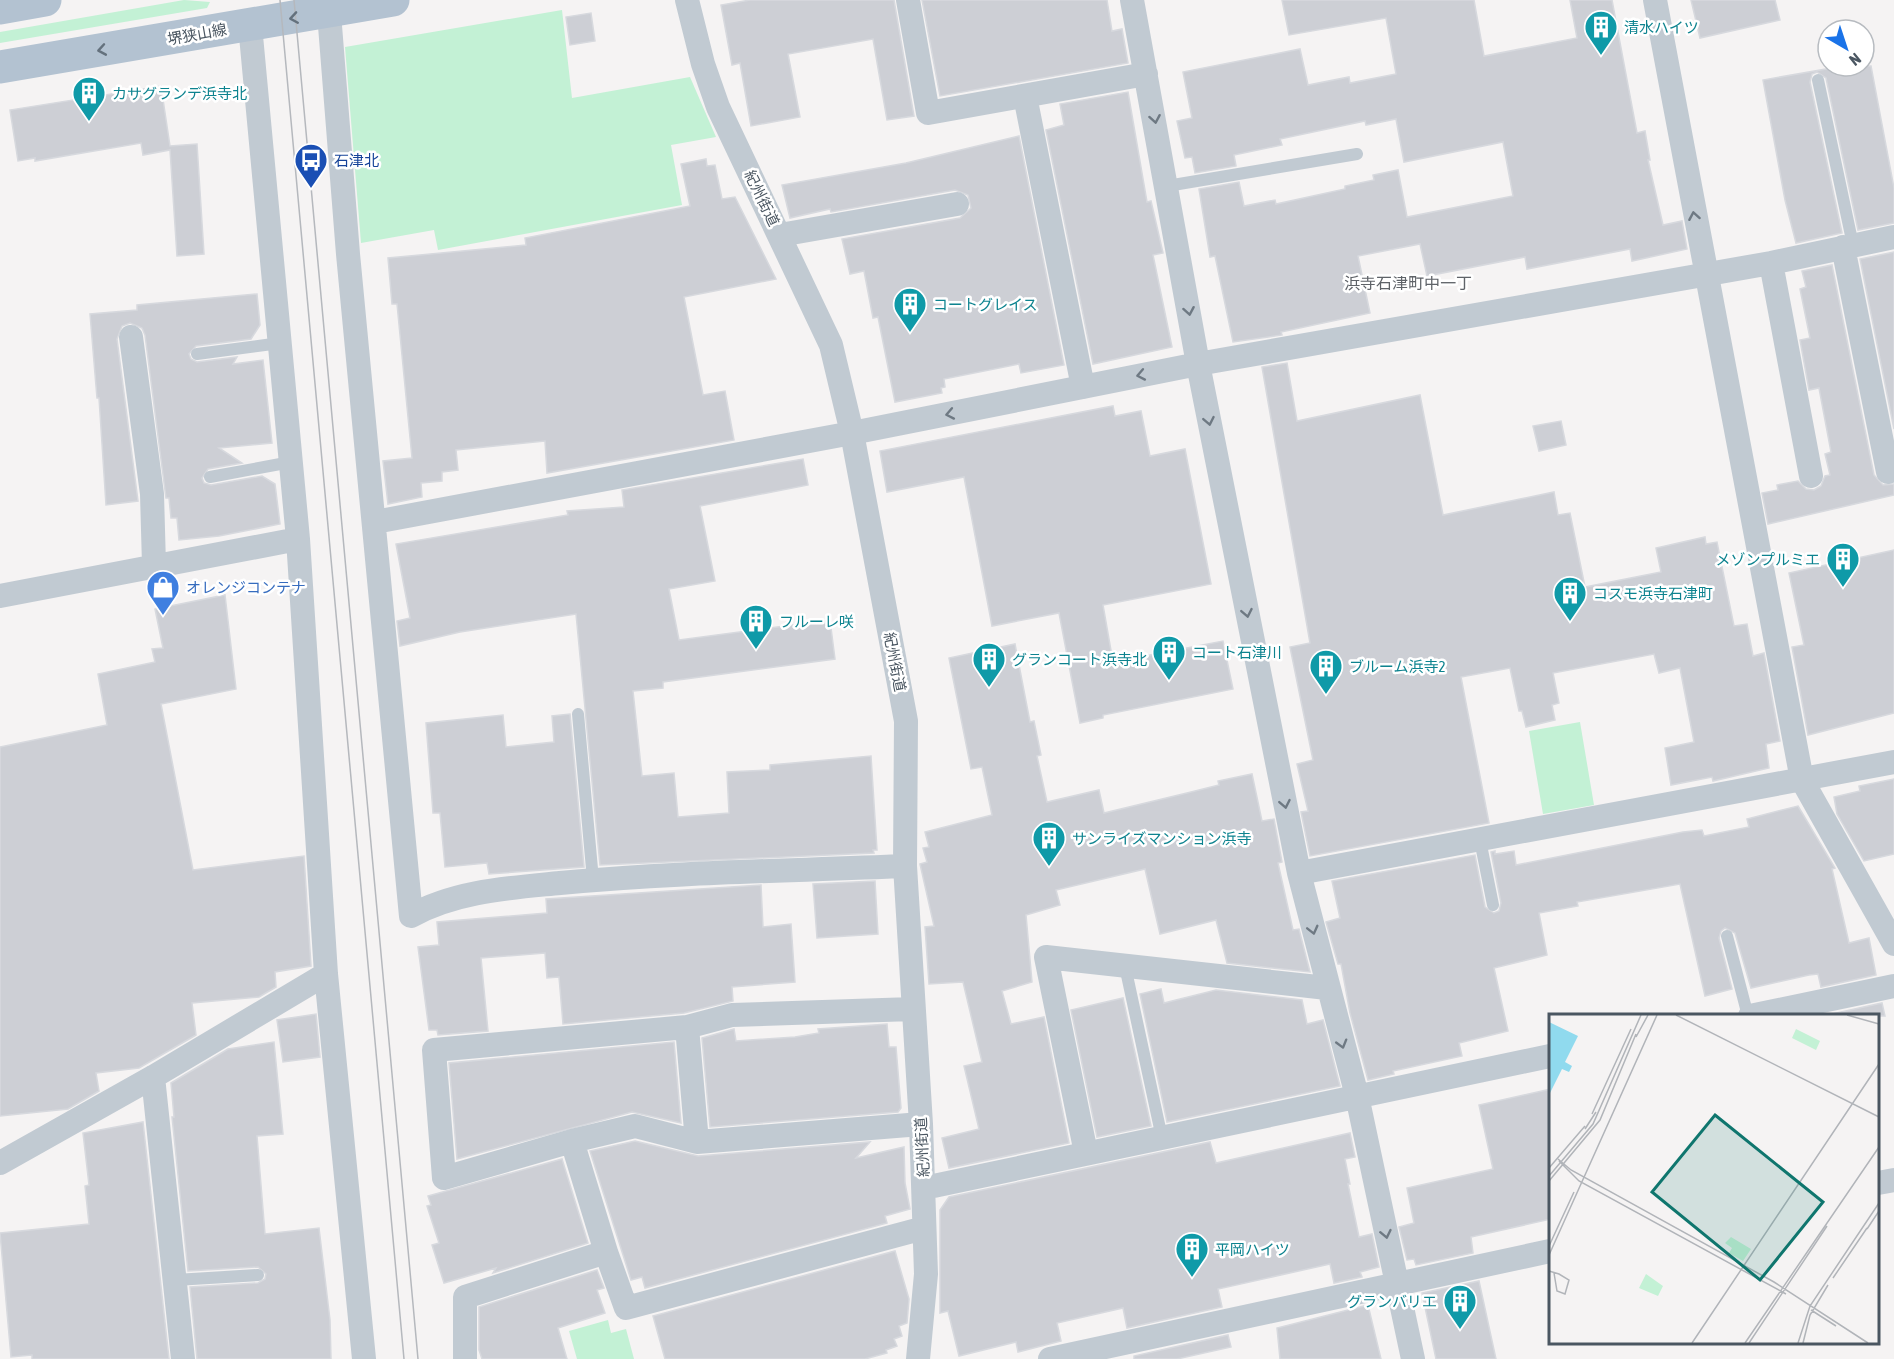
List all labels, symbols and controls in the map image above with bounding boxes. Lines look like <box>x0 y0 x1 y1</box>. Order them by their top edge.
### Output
building icon: 清水ハイツ <box>1583 9 1619 56</box>
one-way arrow <box>290 11 300 24</box>
north arrow <box>1816 18 1876 78</box>
place label: 清水ハイツ <box>1624 19 1699 36</box>
street label: 堺狭山線 <box>166 20 228 48</box>
one-way arrow <box>98 43 108 56</box>
text: N <box>1846 50 1865 70</box>
building icon: カサグランデ浜寺北 <box>71 75 107 122</box>
place label: カサグランデ浜寺北 <box>112 85 247 102</box>
one-way arrow <box>1148 115 1160 124</box>
bus stop icon: 石津北 <box>293 142 329 189</box>
place label: 石津北 <box>334 152 379 169</box>
street label: 紀州街道 <box>741 167 783 229</box>
one-way arrow <box>1688 211 1701 221</box>
district label: 浜寺石津町中一丁 <box>1344 274 1472 292</box>
building icon: コートグレイス <box>892 286 928 333</box>
place label: コートグレイス <box>933 296 1038 313</box>
one-way arrow <box>1182 306 1195 316</box>
one-way arrow <box>1136 368 1146 381</box>
one-way arrow <box>945 407 955 420</box>
one-way arrow <box>1202 416 1215 426</box>
building icon: メゾンプルミエ <box>1825 541 1861 588</box>
place label: メゾンプルミエ <box>1715 551 1820 568</box>
shop icon: オレンジコンテナ <box>145 569 181 616</box>
building icon: コスモ浜寺石津町 <box>1552 575 1588 622</box>
place label: オレンジコンテナ <box>186 579 306 596</box>
place label: コスモ浜寺石津町 <box>1593 585 1713 602</box>
building icon: フルーレ咲 <box>738 603 774 650</box>
one-way arrow <box>1240 607 1253 617</box>
place label: フルーレ咲 <box>779 613 854 630</box>
street label: 紀州街道 <box>881 631 909 693</box>
building icon: コート石津川 <box>1151 634 1187 681</box>
building icon: グランコート浜寺北 <box>971 641 1007 688</box>
place label: コート石津川 <box>1192 644 1282 661</box>
building icon: ブルーム浜寺2 <box>1308 648 1344 695</box>
place label: グランコート浜寺北 <box>1012 651 1147 668</box>
place label: ブルーム浜寺2 <box>1349 658 1446 675</box>
one-way arrow <box>1278 799 1291 809</box>
building icon: サンライズマンション浜寺 <box>1031 820 1067 867</box>
place label: サンライズマンション浜寺 <box>1072 830 1252 847</box>
one-way arrow <box>1305 925 1318 935</box>
inset map <box>1549 1014 1879 1344</box>
one-way arrow <box>1335 1039 1348 1049</box>
street label: 紀州街道 <box>912 1117 932 1177</box>
one-way arrow <box>1379 1229 1392 1239</box>
building icon: 平岡ハイツ <box>1174 1231 1210 1278</box>
place label: 平岡ハイツ <box>1215 1241 1290 1258</box>
building icon: グランバリエ <box>1442 1283 1478 1330</box>
place label: グランバリエ <box>1347 1293 1437 1310</box>

